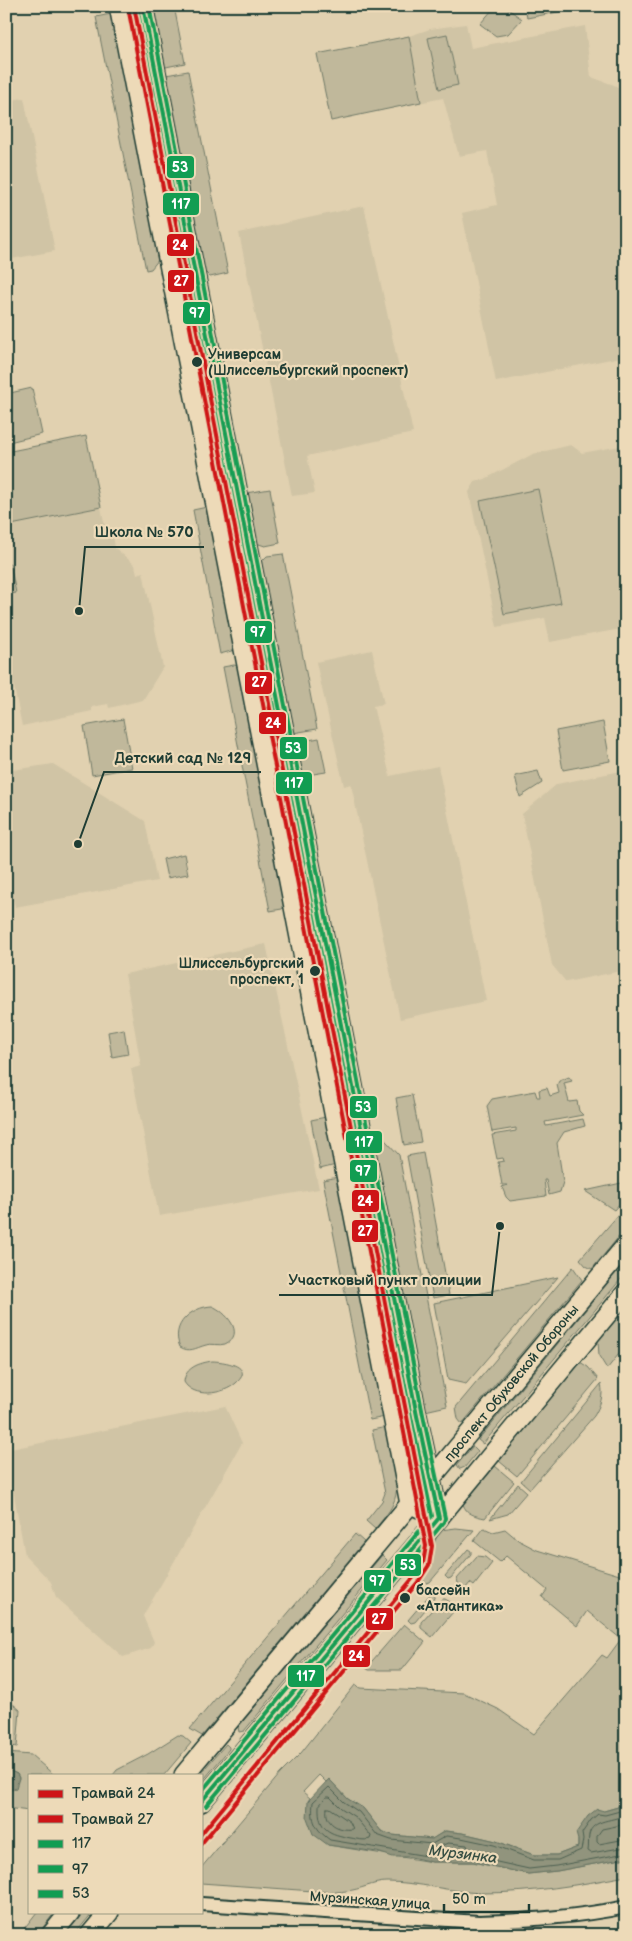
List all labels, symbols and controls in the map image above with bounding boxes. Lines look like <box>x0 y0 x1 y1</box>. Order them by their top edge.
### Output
line badge: 53 <box>166 155 195 179</box>
text: 53 <box>172 159 188 176</box>
line badge: 117 <box>162 192 200 216</box>
text: 117 <box>171 196 191 213</box>
line badge: 24 <box>166 233 195 257</box>
text: 24 <box>172 237 189 254</box>
line badge: 27 <box>167 269 195 293</box>
text: 27 <box>173 273 189 290</box>
line badge: 97 <box>182 301 211 325</box>
text: 97 <box>189 305 205 322</box>
place label: Универсам (Шлиссельбургский проспект) <box>208 346 409 379</box>
marker: Универсам (Шлиссельбургский проспект) <box>190 355 204 369</box>
callout: Школа № 570 <box>85 517 204 547</box>
text: Школа № 570 <box>94 523 194 542</box>
line badge: 97 <box>244 620 273 644</box>
text: 97 <box>250 624 266 641</box>
line badge: 27 <box>244 671 273 695</box>
text: 27 <box>251 674 267 691</box>
line badge: 24 <box>258 711 287 735</box>
text: 24 <box>265 715 282 732</box>
line badge: 53 <box>279 736 308 760</box>
text: 53 <box>285 740 301 757</box>
callout: Детский сад № 129 <box>104 742 261 772</box>
text: Детский сад № 129 <box>115 749 251 768</box>
line badge: 117 <box>275 771 313 795</box>
text: 117 <box>284 775 304 792</box>
place label: Шлиссельбургский проспект, 1 <box>178 955 304 988</box>
marker: Шлиссельбургский проспект, 1 <box>308 964 322 978</box>
line badge: 53 <box>349 1095 378 1119</box>
text: 53 <box>355 1099 371 1116</box>
line badge: 117 <box>345 1130 383 1154</box>
text: 117 <box>354 1134 374 1151</box>
line badge: 97 <box>349 1159 378 1183</box>
text: 97 <box>355 1163 371 1180</box>
line badge: 24 <box>351 1189 380 1213</box>
text: 24 <box>357 1193 374 1210</box>
line badge: 27 <box>351 1219 379 1243</box>
text: 27 <box>357 1223 373 1240</box>
callout: Участковый пункт полиции <box>279 1265 492 1295</box>
text: Участковый пункт полиции <box>288 1271 482 1290</box>
street label: проспект Обуховской Обороны <box>441 1301 582 1465</box>
line badge: 53 <box>394 1553 422 1577</box>
text: 53 <box>400 1557 416 1574</box>
line badge: 97 <box>363 1569 392 1593</box>
text: 97 <box>369 1573 385 1590</box>
place label: бассейн «Атлантика» <box>416 1582 504 1615</box>
marker: бассейн «Атлантика» <box>398 1591 412 1605</box>
line badge: 27 <box>365 1607 394 1631</box>
text: 27 <box>371 1611 387 1628</box>
line badge: 24 <box>342 1644 371 1668</box>
text: 24 <box>348 1648 365 1665</box>
line badge: 117 <box>287 1664 325 1688</box>
text: 117 <box>296 1668 316 1685</box>
legend <box>28 1774 202 1914</box>
text: Трамвай 24 <box>72 1784 155 1803</box>
text: Трамвай 27 <box>72 1810 154 1829</box>
text: 117 <box>72 1834 92 1853</box>
water label: Мурзинка <box>428 1841 498 1868</box>
text: 97 <box>72 1860 89 1879</box>
scale bar <box>444 1881 530 1913</box>
text: 53 <box>72 1884 90 1903</box>
street label: Мурзинская улица <box>309 1888 432 1913</box>
text: 50 m <box>452 1890 486 1909</box>

